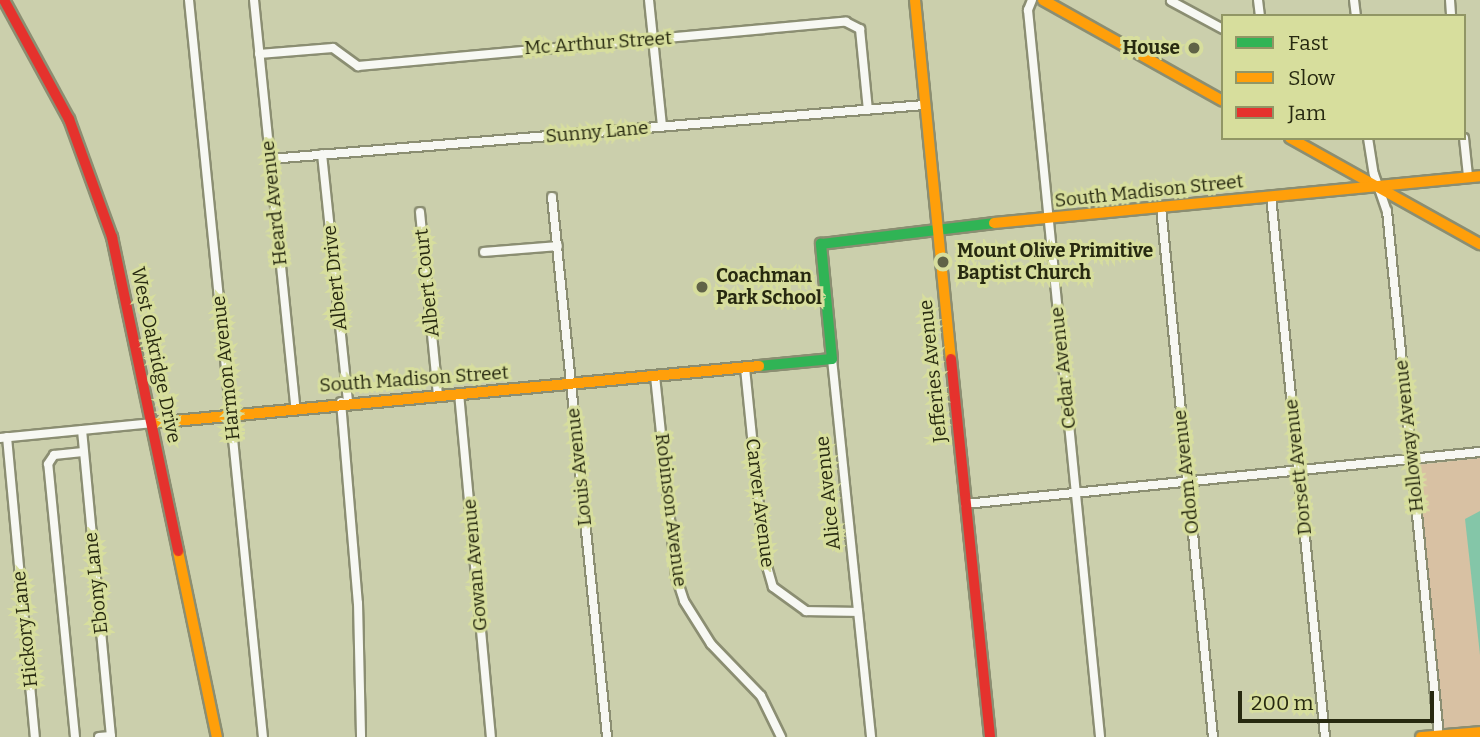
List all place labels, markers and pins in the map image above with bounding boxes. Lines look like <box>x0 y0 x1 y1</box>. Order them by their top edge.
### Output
place label: House <box>1122 37 1180 59</box>
marker: House <box>1186 40 1202 56</box>
place label: Mount Olive Primitive Baptist Church <box>957 240 1153 284</box>
marker: Mount Olive Primitive Baptist Church <box>935 254 951 270</box>
place label: Coachman Park School <box>716 265 822 309</box>
marker: Coachman Park School <box>694 279 710 295</box>

